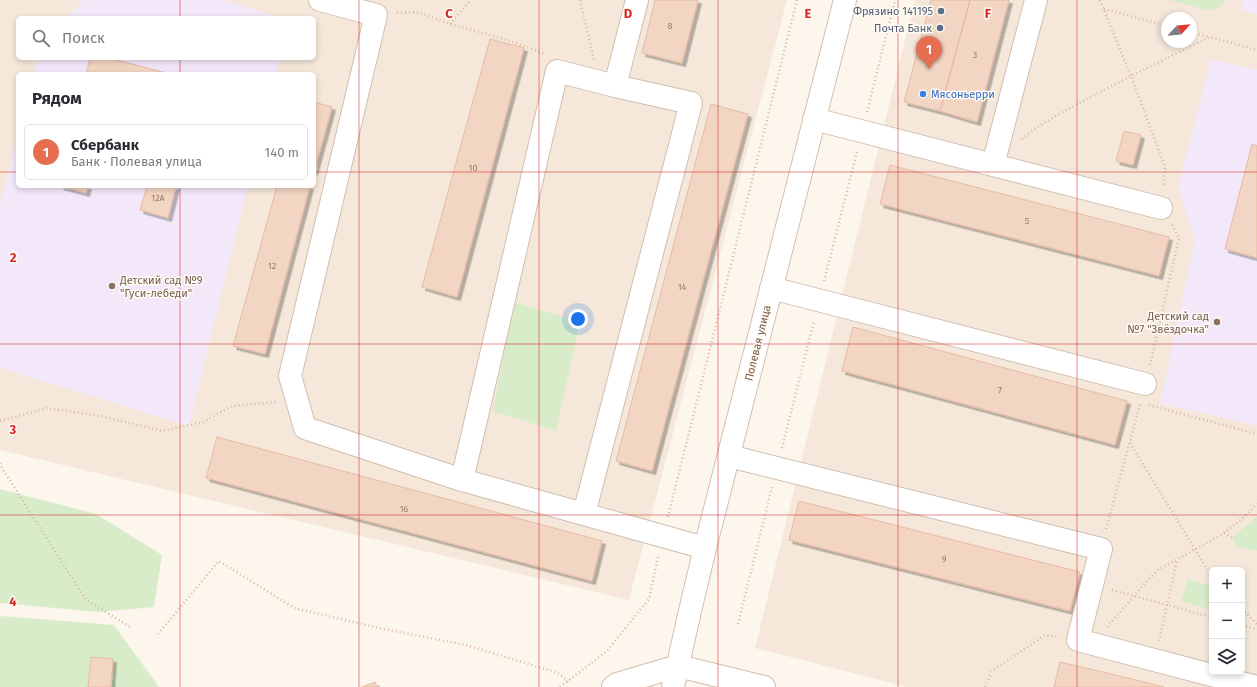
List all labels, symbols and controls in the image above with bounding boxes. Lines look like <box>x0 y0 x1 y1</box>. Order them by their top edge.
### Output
place label: Фрязино 141195 <box>853 5 933 18</box>
text: C <box>445 6 453 21</box>
text: D <box>624 6 633 21</box>
text: E <box>805 6 812 21</box>
marker: Фрязино 141195 <box>936 6 946 16</box>
text: F <box>985 6 992 21</box>
north arrow <box>1161 12 1197 48</box>
search box <box>16 16 316 60</box>
house number: 8 <box>668 21 673 31</box>
place label: Почта Банк <box>874 22 932 35</box>
marker: Почта Банк <box>935 23 945 33</box>
icon: search <box>30 27 52 49</box>
text: Поиск <box>62 29 105 47</box>
pin: 1 <box>916 36 942 69</box>
house number: 3 <box>973 50 977 60</box>
text: Рядом <box>32 88 82 109</box>
place label: Мясоньерри <box>931 88 995 101</box>
marker: Мясоньерри <box>918 89 928 99</box>
text: Сбербанк <box>71 136 139 154</box>
text: 1 <box>43 145 49 160</box>
text: 140 m <box>265 145 299 160</box>
text: Банк · Полевая улица <box>71 154 202 169</box>
house number: 10 <box>469 163 477 173</box>
house number: 12А <box>151 193 166 203</box>
house number: 5 <box>1025 216 1030 226</box>
text: 2 <box>10 250 17 265</box>
house number: 12 <box>268 261 276 271</box>
place label: Детский сад №9 "Гуси-лебеди" <box>119 274 203 300</box>
marker: Детский сад №9 "Гуси-лебеди" <box>107 281 117 291</box>
house number: 14 <box>678 282 687 292</box>
street label: Полевая улица <box>742 304 774 382</box>
your location <box>568 309 588 329</box>
place label: Детский сад №7 "Звёздочка" <box>1127 310 1209 336</box>
marker: Детский сад №7 "Звёздочка" <box>1212 317 1222 327</box>
house number: 7 <box>998 385 1002 395</box>
text: 3 <box>9 422 17 437</box>
house number: 16 <box>400 504 409 514</box>
house number: 9 <box>942 554 947 564</box>
map controls <box>1209 567 1245 675</box>
button: + <box>1209 567 1245 603</box>
text: 4 <box>9 594 17 609</box>
button: − <box>1209 603 1245 639</box>
button: layers <box>1209 639 1245 675</box>

